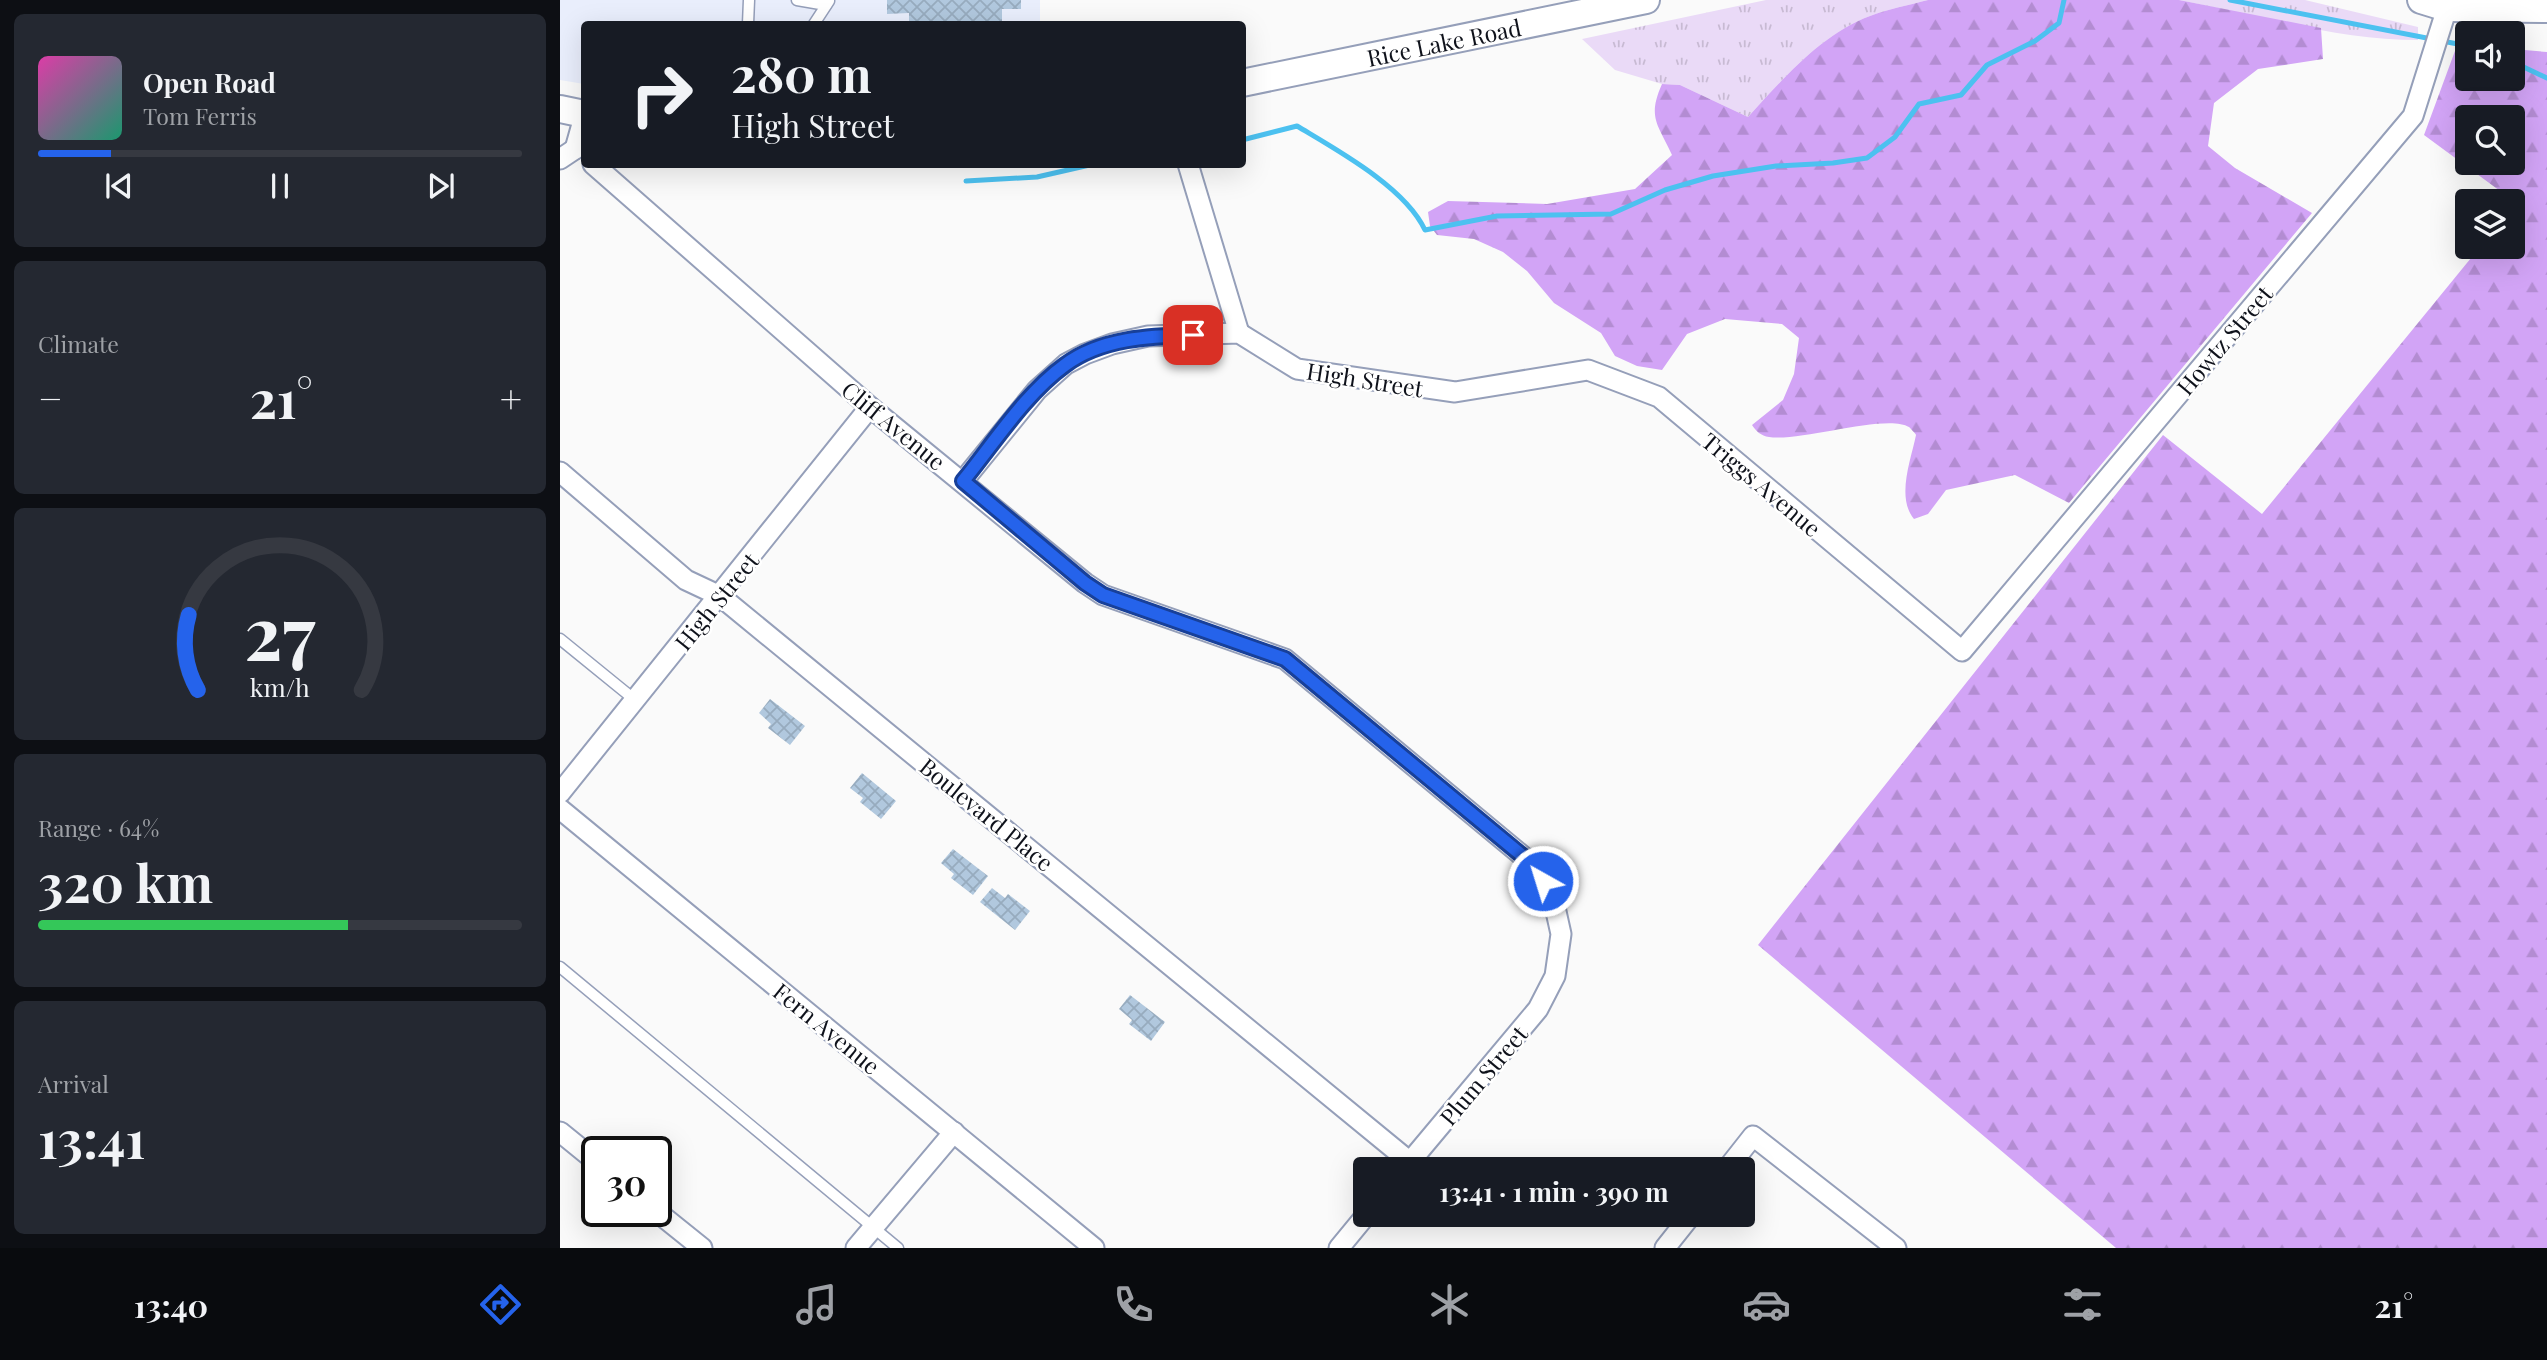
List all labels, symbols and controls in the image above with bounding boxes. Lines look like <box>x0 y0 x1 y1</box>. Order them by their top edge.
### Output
street label: Rice Lake Road <box>1364 11 1524 73</box>
map controls <box>2455 21 2525 259</box>
button: sound <box>2455 21 2525 91</box>
text: 280 m <box>731 40 871 105</box>
icon: right <box>616 49 707 140</box>
text: Open Road <box>143 65 276 100</box>
text: Tom Ferris <box>143 100 257 131</box>
text: High Street <box>731 103 894 146</box>
button: search <box>2455 105 2525 175</box>
icon: previous <box>100 167 138 205</box>
icon: pause <box>261 167 299 205</box>
icon: next <box>422 167 460 205</box>
button: layers <box>2455 189 2525 259</box>
street label: Howtz Street <box>2169 278 2279 401</box>
pin <box>1163 305 1223 365</box>
icon: arrive <box>1174 316 1212 354</box>
text: Climate <box>38 328 119 359</box>
street label: High Street <box>1305 355 1426 404</box>
text: 21° <box>250 363 313 432</box>
text: − <box>38 372 63 423</box>
text: + <box>500 372 522 423</box>
street label: Cliff Avenue <box>836 374 952 476</box>
street label: Triggs Avenue <box>1696 425 1828 543</box>
street label: High Street <box>667 545 765 656</box>
text: 27 <box>244 581 316 678</box>
text: km/h <box>250 670 310 703</box>
street label: Boulevard Place <box>914 750 1060 878</box>
text: Range · 64% <box>38 812 159 843</box>
position arrow <box>1506 844 1580 918</box>
text: 320 km <box>38 847 213 916</box>
street label: Fern Avenue <box>767 975 887 1081</box>
street label: Plum Street <box>1432 1018 1534 1131</box>
text: Arrival <box>38 1068 109 1099</box>
text: 13:41 <box>38 1103 145 1172</box>
speed limit sign: 30 <box>581 1136 672 1227</box>
text: 13:41 · 1 min · 390 m <box>1439 1174 1669 1209</box>
icon: directions <box>476 1280 525 1329</box>
icon: music <box>792 1280 841 1329</box>
icon: phone <box>1109 1280 1158 1329</box>
icon: climate <box>1425 1280 1474 1329</box>
icon: car <box>1742 1280 1791 1329</box>
icon: filters <box>2058 1280 2107 1329</box>
text: 13:40 <box>134 1283 208 1326</box>
text: 21° <box>2375 1283 2413 1326</box>

